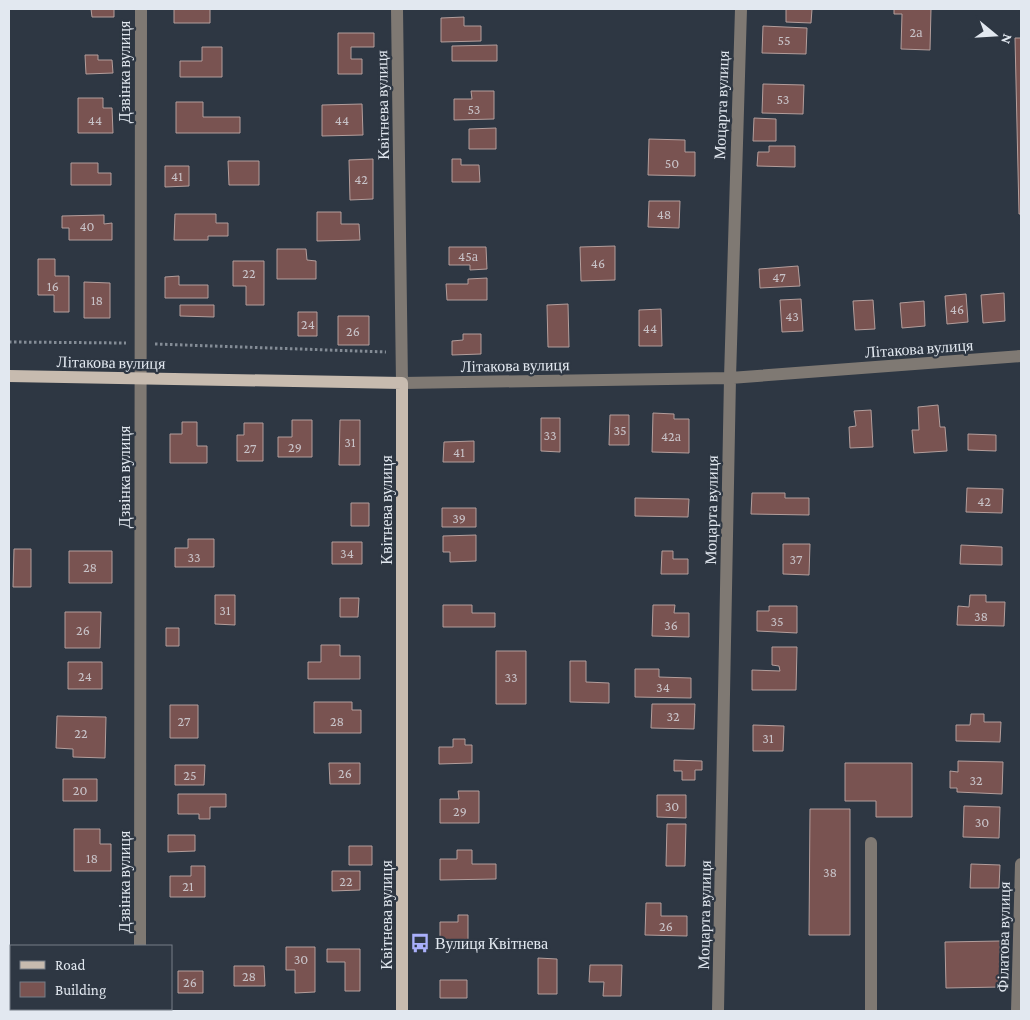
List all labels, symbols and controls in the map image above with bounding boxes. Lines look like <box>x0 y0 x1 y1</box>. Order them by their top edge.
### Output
north arrow <box>970 10 1020 60</box>
street label: Дзвінка вулиця <box>116 20 134 123</box>
house number: 2а <box>910 24 923 40</box>
house number: 55 <box>777 32 791 48</box>
text: N <box>998 32 1016 46</box>
street label: Квітнева вулиця <box>373 49 393 160</box>
street label: Моцарта вулиця <box>711 49 733 160</box>
house number: 53 <box>776 91 790 107</box>
house number: 53 <box>467 101 481 117</box>
house number: 44 <box>88 112 102 128</box>
house number: 44 <box>335 112 349 128</box>
house number: 50 <box>665 155 679 171</box>
house number: 41 <box>171 168 183 184</box>
house number: 42 <box>354 171 368 187</box>
house number: 48 <box>657 206 671 222</box>
house number: 40 <box>79 218 95 234</box>
house number: 45а <box>458 248 479 264</box>
house number: 46 <box>591 255 605 271</box>
house number: 22 <box>242 265 256 281</box>
house number: 47 <box>772 269 786 285</box>
house number: 16 <box>47 278 59 294</box>
house number: 18 <box>91 292 103 308</box>
house number: 46 <box>950 301 964 317</box>
house number: 43 <box>785 308 799 324</box>
house number: 24 <box>301 316 315 332</box>
house number: 44 <box>643 320 657 336</box>
house number: 26 <box>346 323 360 339</box>
street label: Літакова вулиця <box>864 336 975 362</box>
street label: Літакова вулиця <box>56 353 166 373</box>
street label: Літакова вулиця <box>460 356 570 376</box>
house number: 35 <box>613 422 627 438</box>
street label: Дзвінка вулиця <box>116 425 134 528</box>
house number: 33 <box>543 427 557 443</box>
house number: 42а <box>661 428 682 444</box>
house number: 31 <box>344 434 356 450</box>
house number: 29 <box>288 439 302 455</box>
house number: 27 <box>244 440 257 456</box>
house number: 41 <box>453 444 465 460</box>
street label: Квітнева вулиця <box>378 455 396 565</box>
street label: Моцарта вулиця <box>702 455 722 565</box>
house number: 42 <box>977 493 991 509</box>
house number: 39 <box>452 510 466 526</box>
house number: 34 <box>340 545 354 561</box>
house number: 33 <box>187 549 201 565</box>
house number: 37 <box>790 551 803 567</box>
house number: 28 <box>83 559 97 575</box>
house number: 31 <box>219 602 231 618</box>
house number: 38 <box>974 608 988 624</box>
house number: 35 <box>770 613 784 629</box>
house number: 36 <box>664 617 678 633</box>
house number: 26 <box>76 622 90 638</box>
house number: 24 <box>78 668 92 684</box>
house number: 33 <box>504 669 518 685</box>
house number: 34 <box>656 679 670 695</box>
house number: 32 <box>666 708 680 724</box>
house number: 27 <box>178 713 191 729</box>
house number: 28 <box>330 713 344 729</box>
house number: 22 <box>74 725 88 741</box>
house number: 31 <box>762 730 774 746</box>
house number: 26 <box>338 765 352 781</box>
house number: 25 <box>183 767 197 783</box>
house number: 32 <box>969 772 983 788</box>
house number: 20 <box>73 782 87 798</box>
house number: 30 <box>665 798 679 814</box>
house number: 29 <box>453 803 467 819</box>
house number: 30 <box>975 814 989 830</box>
street label: Дзвінка вулиця <box>116 830 134 933</box>
house number: 18 <box>86 850 98 866</box>
street label: Квітнева вулиця <box>378 860 396 970</box>
street label: Моцарта вулиця <box>695 860 715 970</box>
house number: 38 <box>823 864 837 880</box>
house number: 22 <box>339 873 353 889</box>
house number: 21 <box>182 878 194 894</box>
street label: Філатова вулиця <box>994 881 1014 993</box>
house number: 26 <box>659 918 673 934</box>
bus stop icon: Вулиця Квітнева <box>409 932 431 954</box>
place label: Вулиця Квітнева <box>435 935 548 953</box>
legend <box>10 945 172 1010</box>
house number: 30 <box>294 951 308 967</box>
text: Road <box>55 957 86 973</box>
house number: 28 <box>242 968 256 984</box>
house number: 26 <box>183 974 197 990</box>
text: Building <box>55 982 106 999</box>

